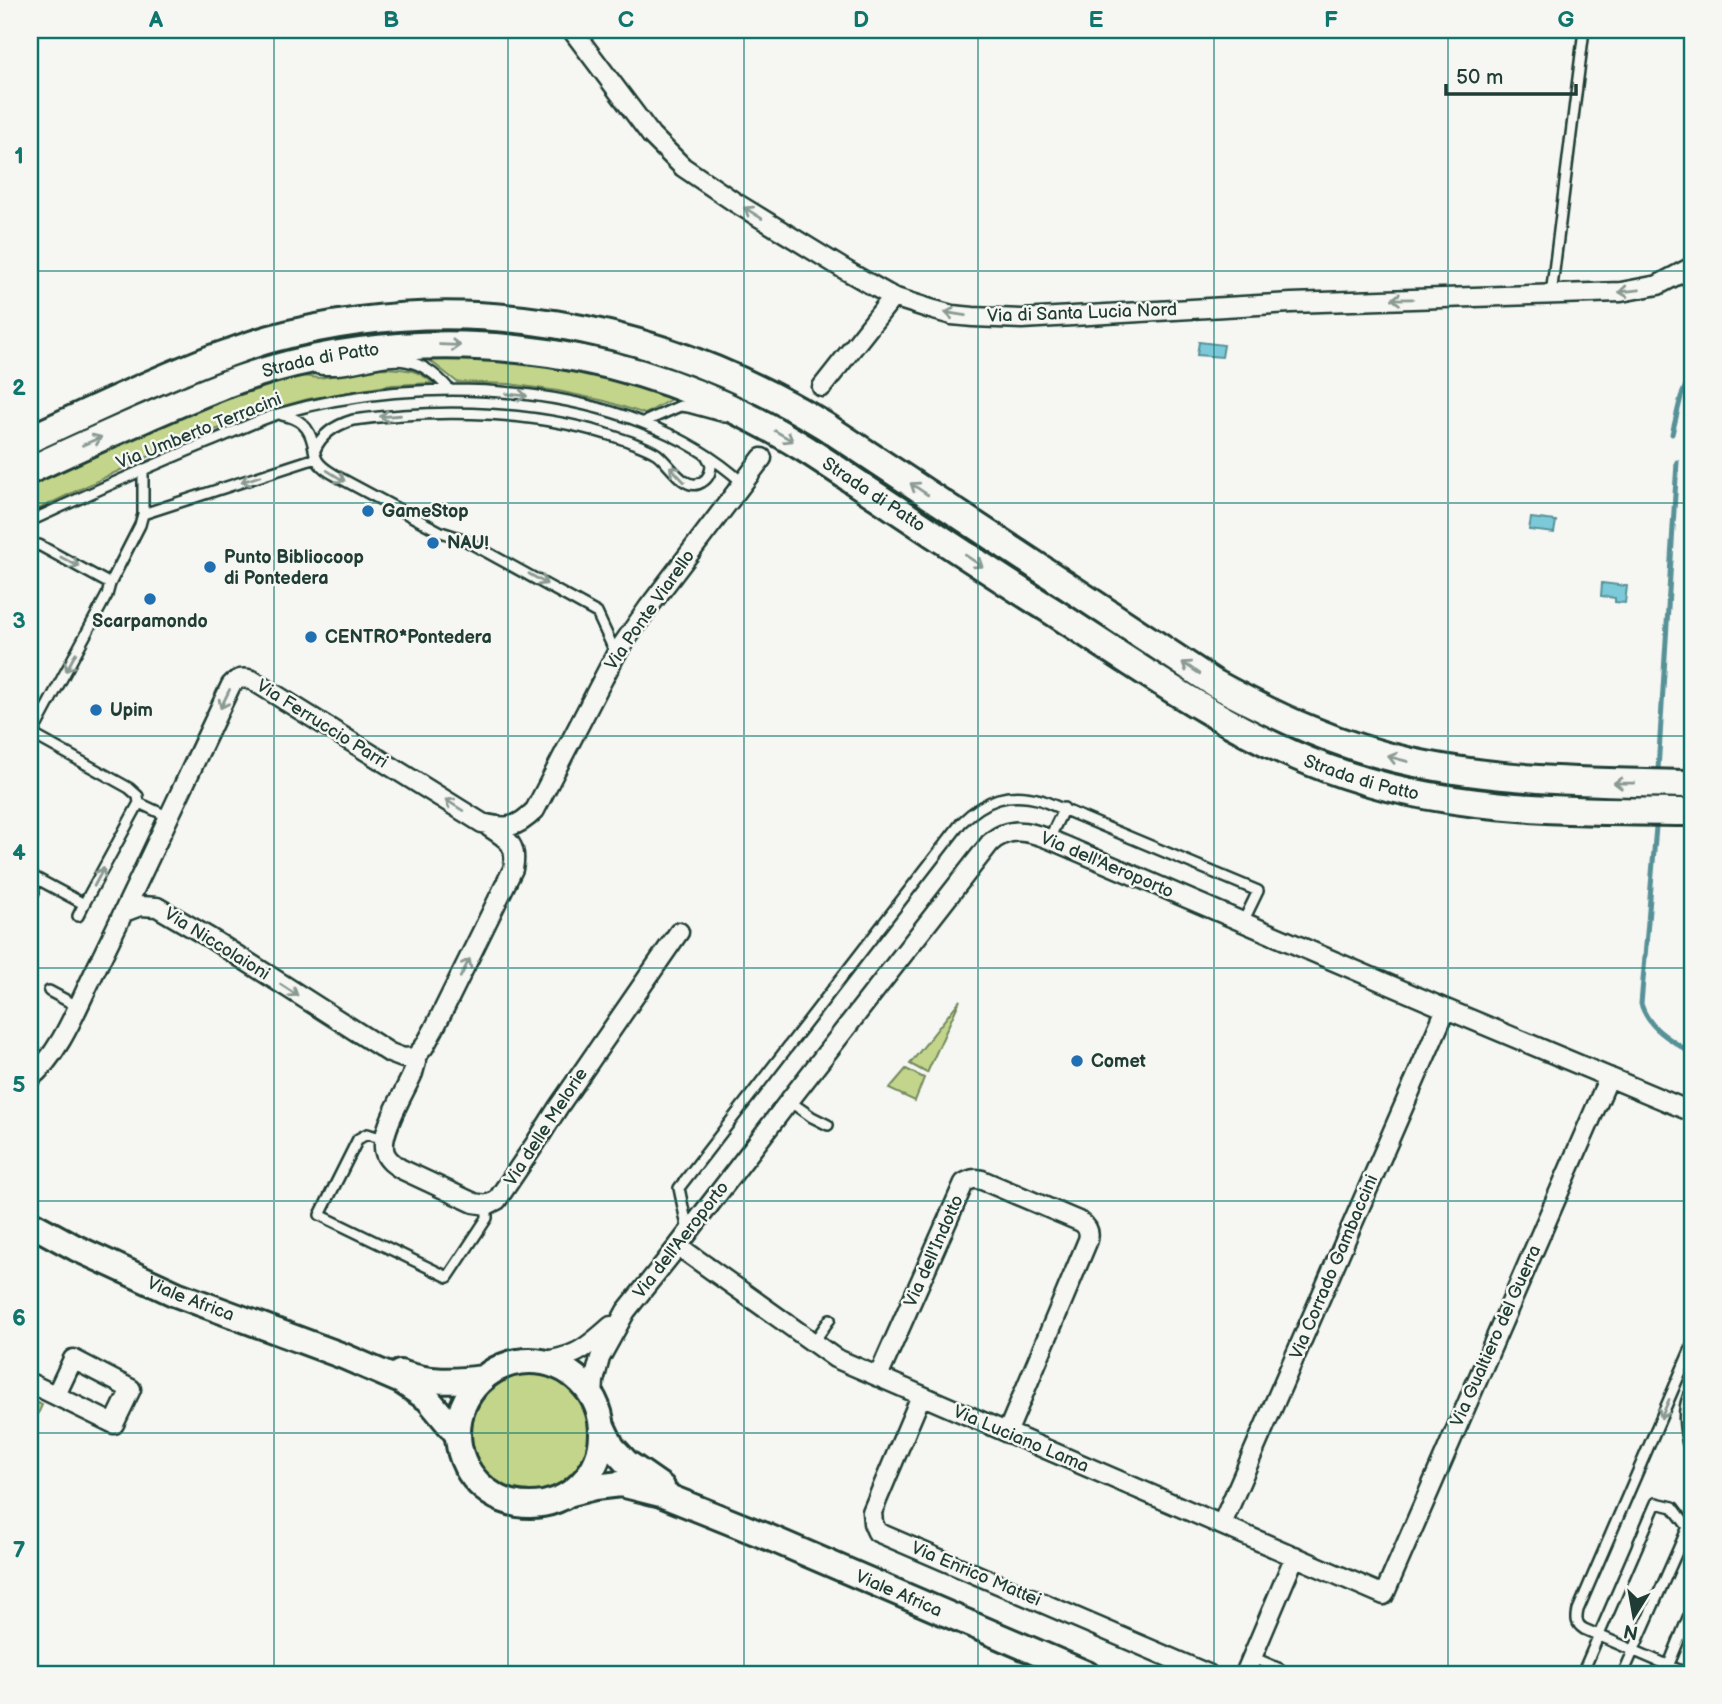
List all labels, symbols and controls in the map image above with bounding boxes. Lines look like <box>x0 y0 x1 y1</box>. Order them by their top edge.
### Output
text: A <box>148 6 164 34</box>
text: B <box>383 6 399 34</box>
text: C <box>618 6 634 34</box>
text: D <box>853 6 869 34</box>
text: E <box>1089 6 1104 34</box>
text: F <box>1324 6 1338 34</box>
text: G <box>1558 6 1575 34</box>
scale bar <box>1446 52 1575 96</box>
text: 50 m <box>1456 65 1503 90</box>
text: 1 <box>14 142 24 170</box>
one-way arrow <box>744 206 763 221</box>
one-way arrow <box>1618 284 1641 297</box>
one-way arrow <box>1391 293 1414 306</box>
street label: Via di Santa Lucia Nord <box>987 299 1177 327</box>
one-way arrow <box>944 307 966 320</box>
street label: Strada di Patto <box>259 338 380 382</box>
one-way arrow <box>438 339 461 352</box>
text: 2 <box>12 374 26 402</box>
street label: Via Umberto Terracini <box>113 388 285 474</box>
one-way arrow <box>505 388 528 401</box>
one-way arrow <box>379 410 402 423</box>
one-way arrow <box>773 429 793 443</box>
one-way arrow <box>80 434 102 447</box>
street label: Strada di Patto <box>819 453 929 536</box>
one-way arrow <box>669 465 685 483</box>
one-way arrow <box>325 469 345 483</box>
one-way arrow <box>241 474 263 486</box>
one-way arrow <box>910 481 929 496</box>
place label: GameStop <box>382 501 469 522</box>
marker: GameStop <box>360 503 376 519</box>
place label: NAU! <box>447 533 489 554</box>
marker: NAU! <box>425 535 441 551</box>
street label: Via Ponte Viarello <box>601 546 699 674</box>
place label: Punto Bibliocoop di Pontedera <box>224 547 364 589</box>
one-way arrow <box>963 554 983 568</box>
one-way arrow <box>59 556 80 569</box>
marker: Punto Bibliocoop di Pontedera <box>202 559 218 575</box>
one-way arrow <box>527 572 547 586</box>
marker: Scarpamondo <box>142 591 158 607</box>
text: 3 <box>12 607 26 635</box>
place label: Scarpamondo <box>92 611 208 632</box>
place label: CENTRO*Pontedera <box>325 627 492 648</box>
marker: CENTRO*Pontedera <box>303 629 319 645</box>
one-way arrow <box>63 651 77 672</box>
one-way arrow <box>1182 660 1201 675</box>
street label: Via Ferruccio Parri <box>253 675 391 773</box>
one-way arrow <box>217 688 231 709</box>
place label: Upim <box>110 700 153 721</box>
marker: Upim <box>88 702 104 718</box>
street label: Strada di Patto <box>1301 750 1421 804</box>
one-way arrow <box>1387 752 1410 765</box>
one-way arrow <box>1613 776 1636 790</box>
one-way arrow <box>444 798 464 812</box>
street label: Via dell'Aeroporto <box>1037 827 1177 903</box>
text: 4 <box>12 839 26 867</box>
one-way arrow <box>92 867 106 887</box>
street label: Via Niccolaioni <box>160 903 274 985</box>
one-way arrow <box>458 958 472 979</box>
one-way arrow <box>279 983 299 997</box>
place label: Comet <box>1091 1051 1146 1072</box>
marker: Comet <box>1069 1053 1085 1069</box>
street label: Via delle Melorie <box>500 1064 592 1190</box>
text: 5 <box>12 1071 26 1099</box>
street label: Via Corrado Gambaccini <box>1286 1172 1382 1362</box>
street label: Via dell'Aeroporto <box>629 1177 733 1303</box>
street label: Via dell'Indotto <box>900 1192 968 1310</box>
street label: Via Gualtiero del Guerra <box>1446 1242 1546 1430</box>
street label: Viale Africa <box>144 1272 237 1325</box>
text: 6 <box>12 1304 26 1332</box>
one-way arrow <box>1658 1397 1671 1419</box>
street label: Via Luciano Lama <box>950 1401 1092 1477</box>
text: 7 <box>13 1536 26 1564</box>
street label: Via Enrico Mattei <box>908 1537 1044 1611</box>
street label: Viale Africa <box>853 1565 945 1621</box>
north arrow <box>1600 1582 1670 1652</box>
text: N <box>1622 1619 1640 1644</box>

